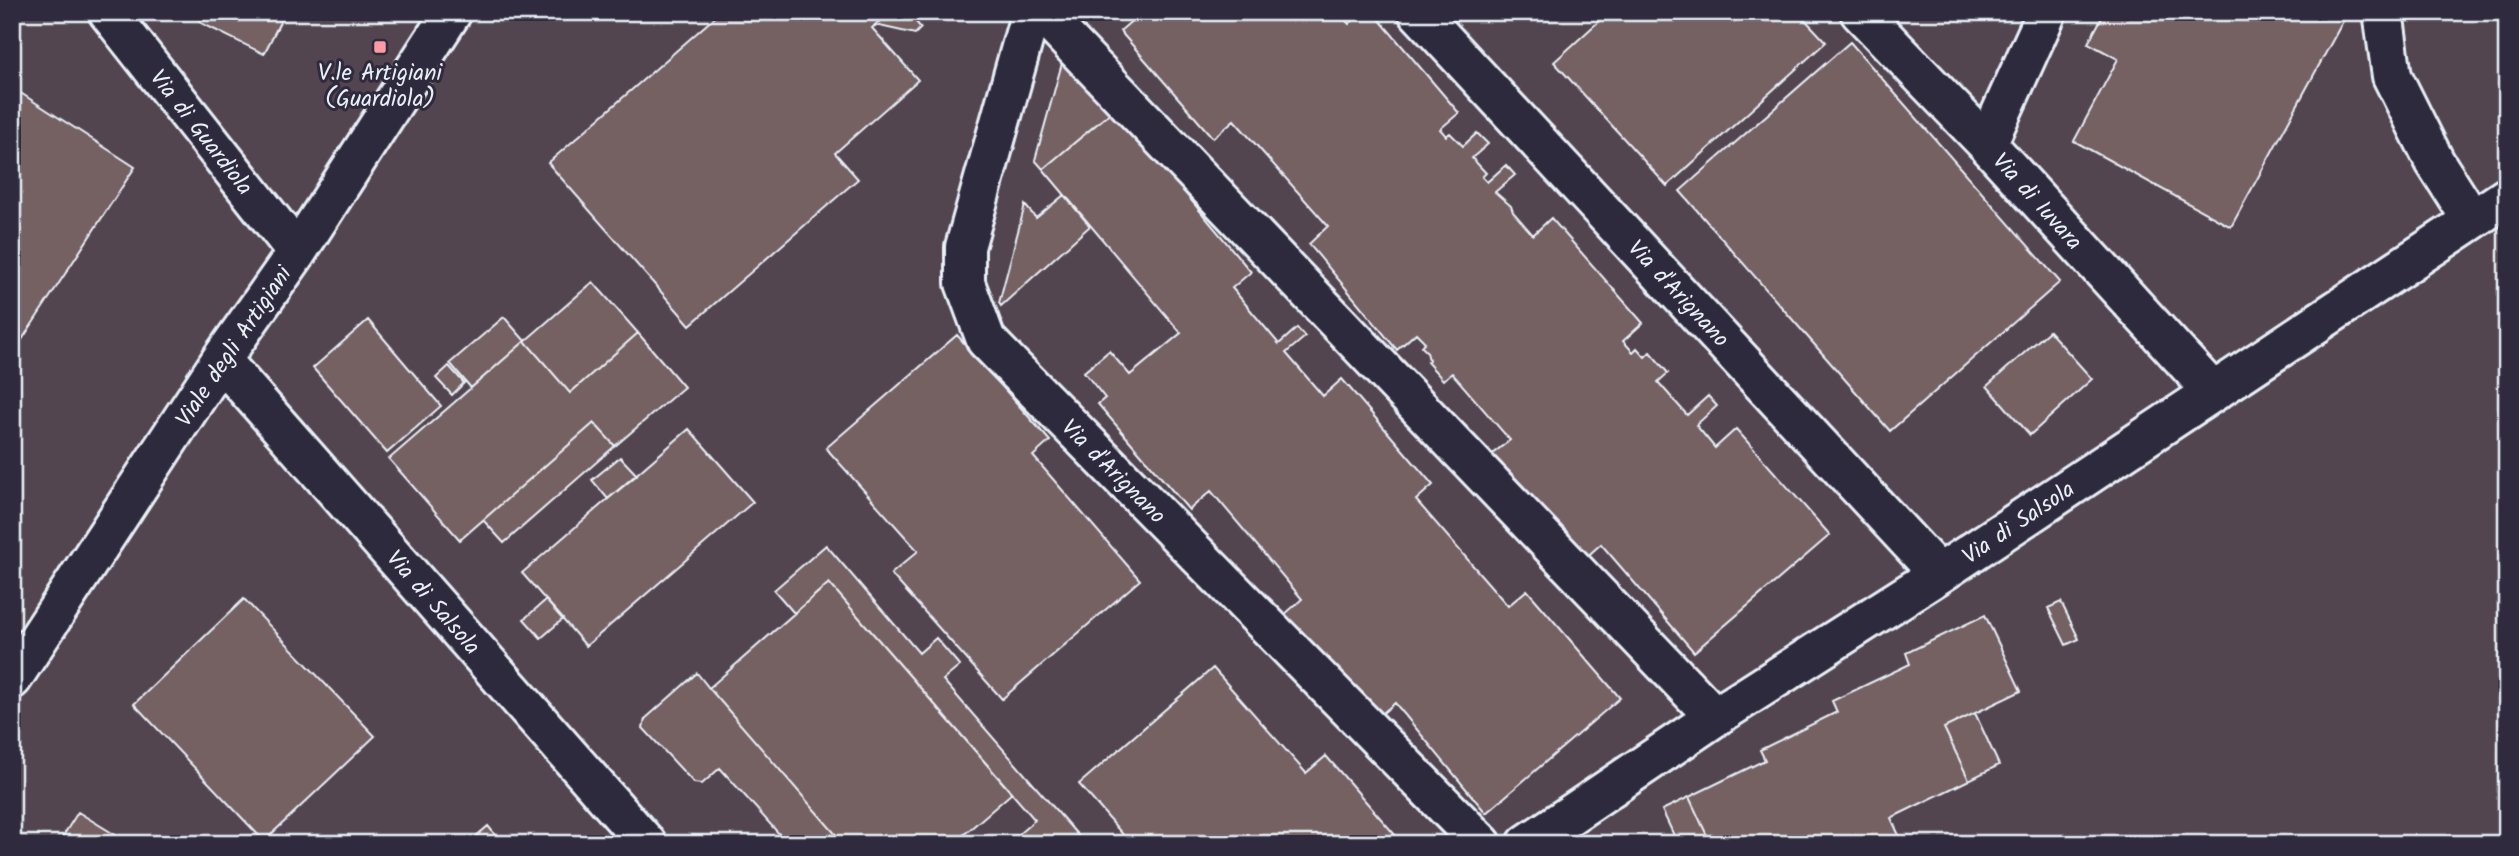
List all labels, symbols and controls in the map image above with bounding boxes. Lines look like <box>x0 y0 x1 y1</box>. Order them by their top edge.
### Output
marker: V.le Artigiani (Guardiola) <box>372 39 388 55</box>
place label: V.le Artigiani (Guardiola) <box>318 56 443 118</box>
street label: Via di Guardiola <box>140 63 261 204</box>
street label: Via di Iuvara <box>1983 145 2090 259</box>
street label: Via d'Arignano <box>1618 232 1737 356</box>
street label: Viale degli Artigiani <box>167 258 303 435</box>
street label: Via d'Arignano <box>1052 412 1173 533</box>
street label: Via di Salsola <box>1956 473 2083 575</box>
street label: Via di Salsola <box>377 543 488 664</box>

